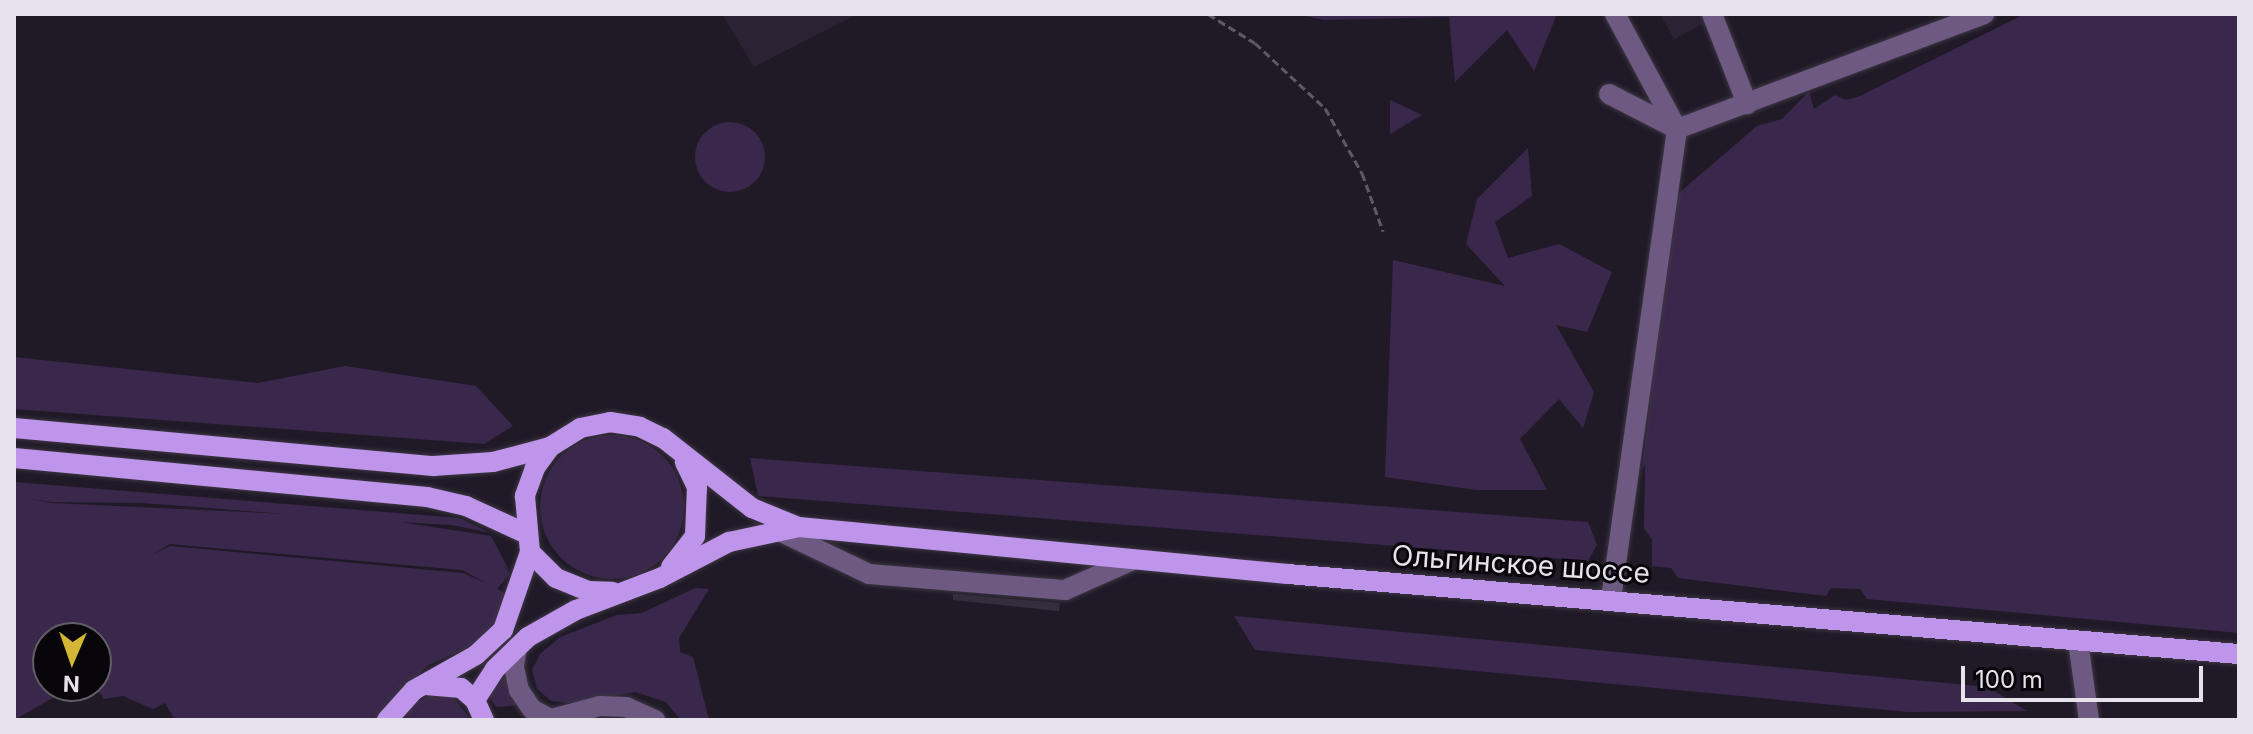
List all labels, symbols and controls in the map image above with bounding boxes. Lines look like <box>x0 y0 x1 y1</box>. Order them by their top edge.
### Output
street label: Ольгинское шоссе <box>1391 538 1651 590</box>
north arrow <box>32 622 112 702</box>
scale bar <box>1965 650 2207 700</box>
text: 100 m <box>1975 665 2043 694</box>
text: N <box>62 671 80 697</box>

